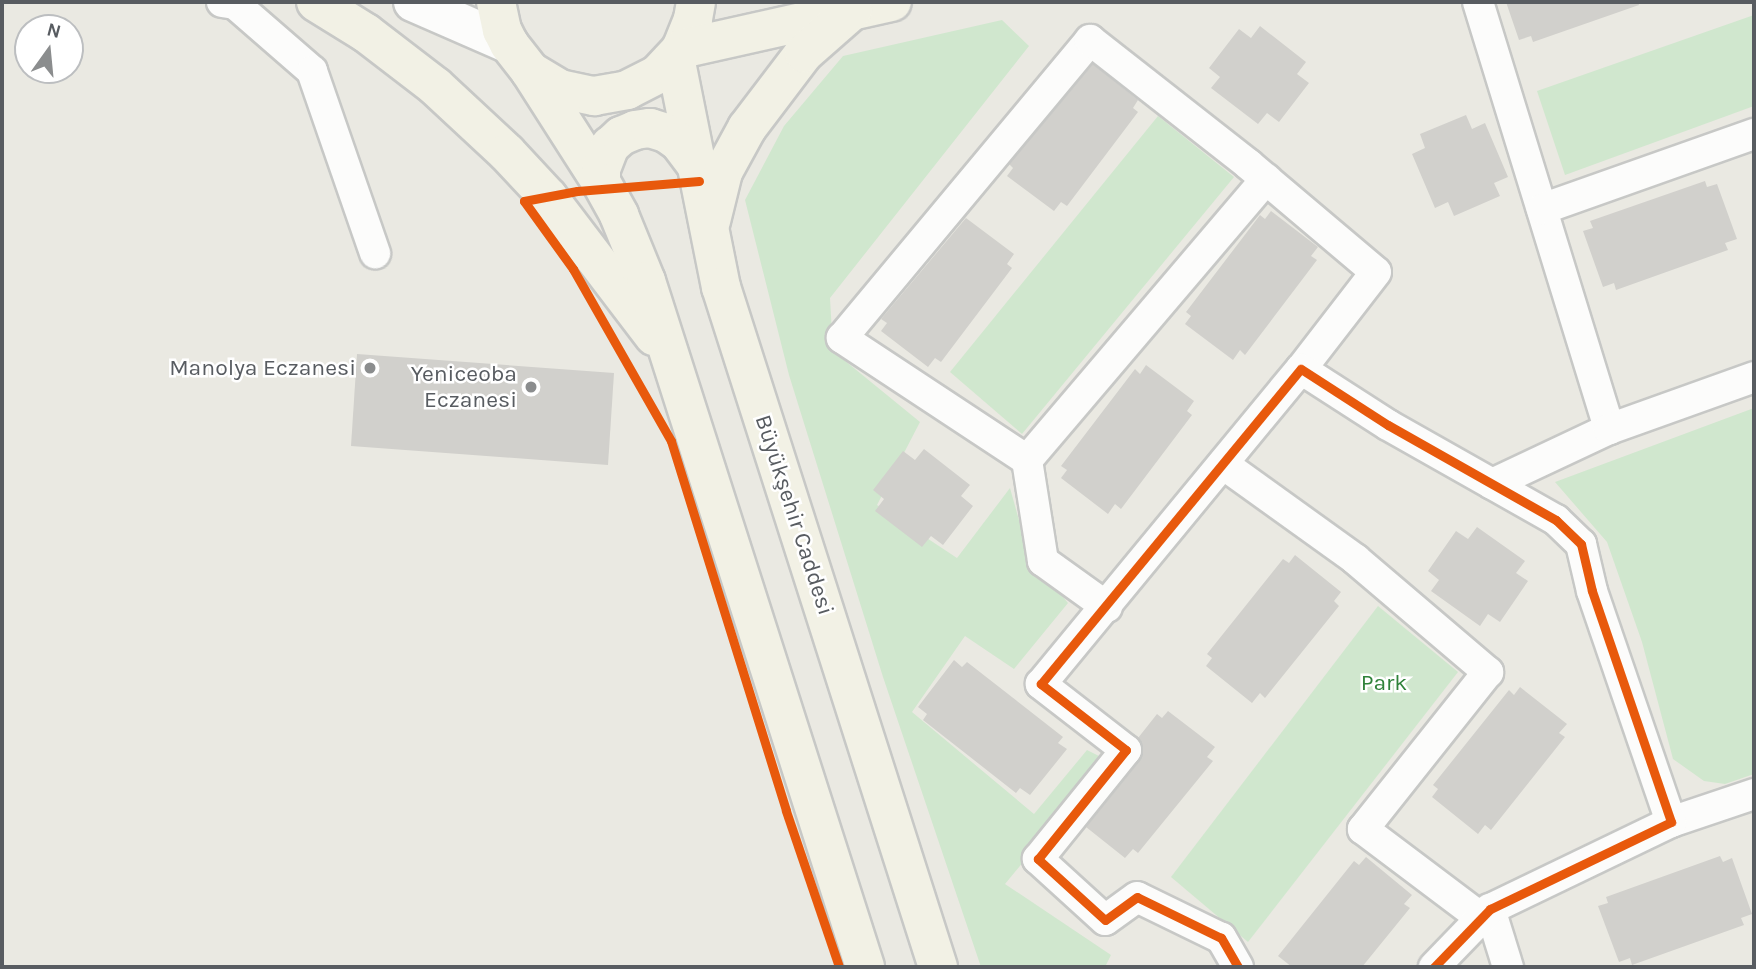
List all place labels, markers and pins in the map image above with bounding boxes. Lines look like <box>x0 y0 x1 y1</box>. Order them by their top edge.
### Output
place label: Manolya Eczanesi <box>169 354 356 382</box>
marker: Manolya Eczanesi <box>362 360 378 376</box>
place label: Yeniceoba Eczanesi <box>411 360 517 414</box>
marker: Yeniceoba Eczanesi <box>523 379 539 395</box>

